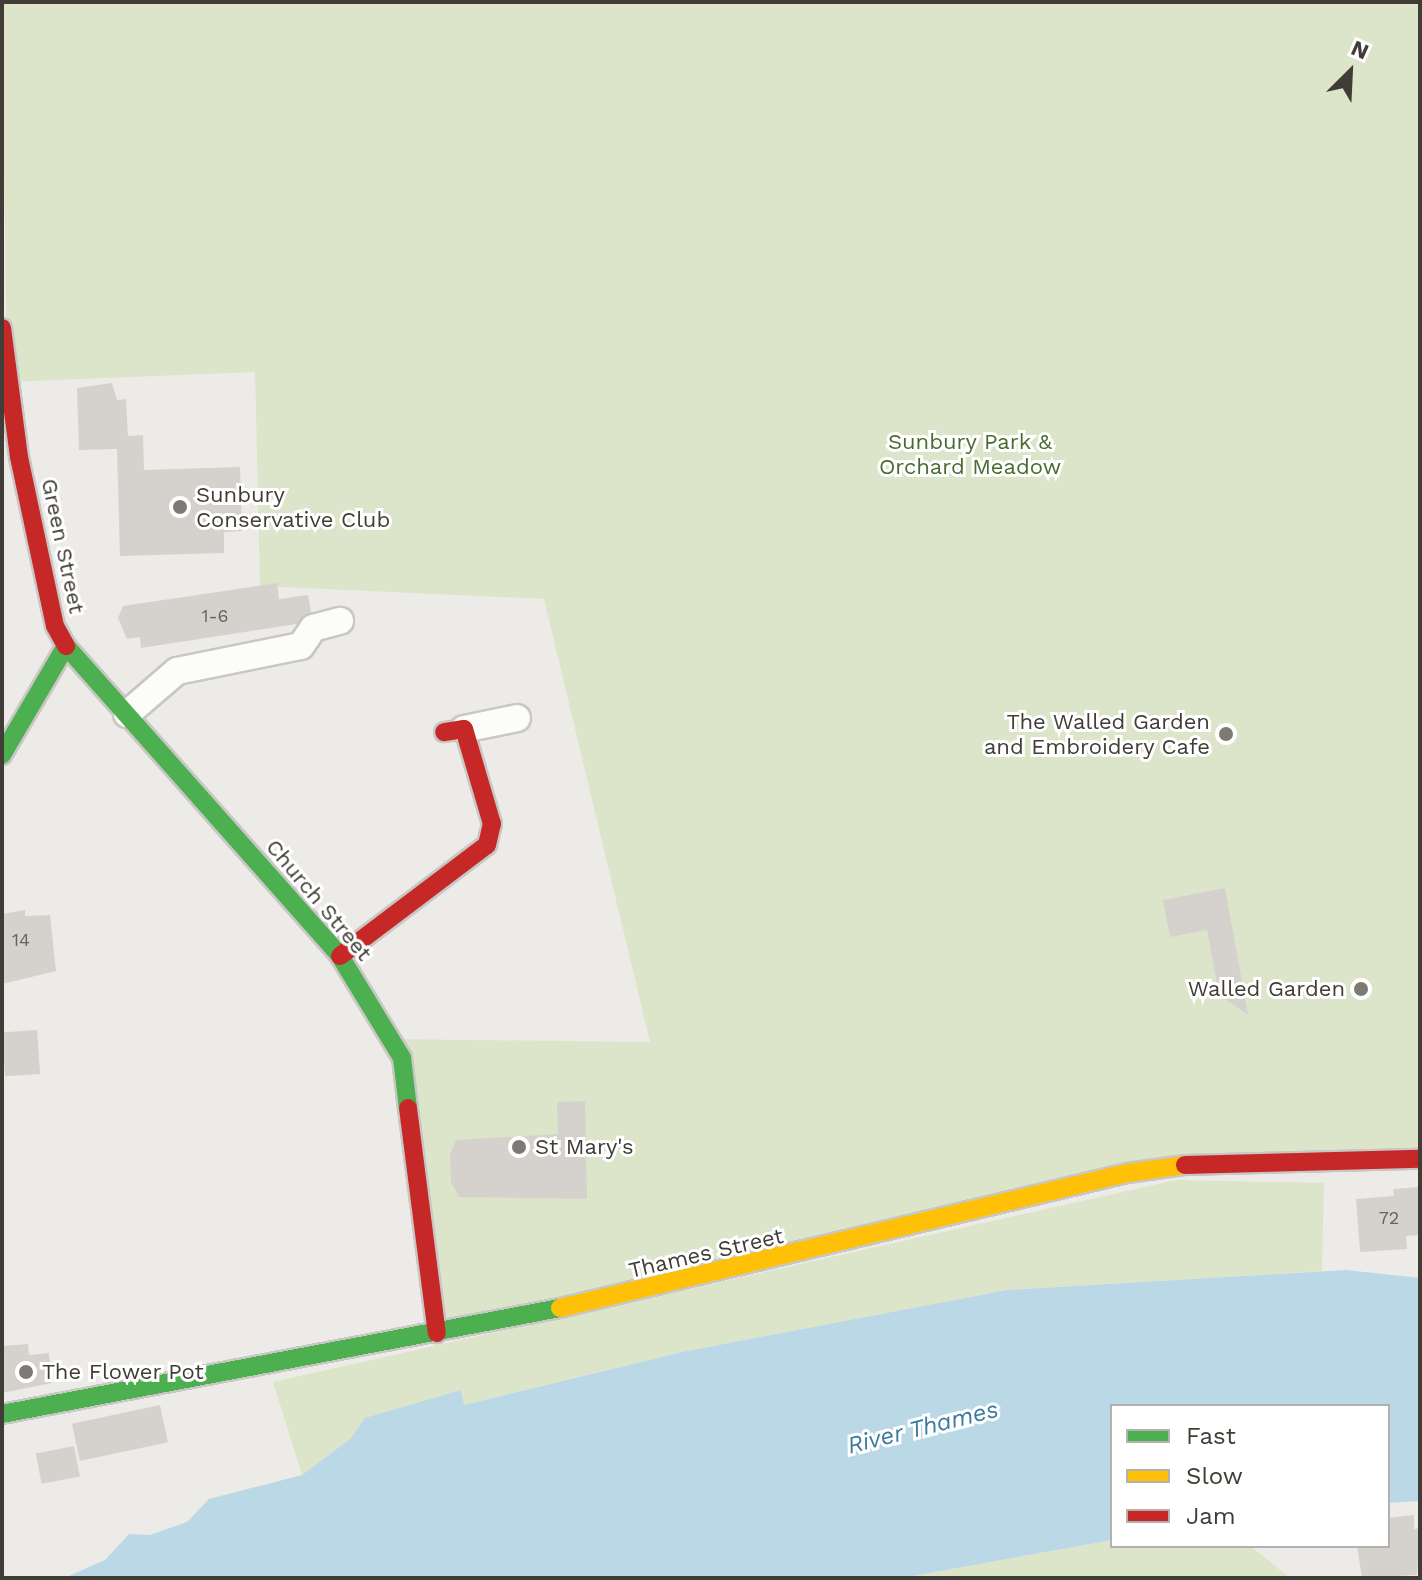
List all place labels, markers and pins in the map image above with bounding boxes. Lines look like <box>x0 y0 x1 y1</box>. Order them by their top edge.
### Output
place label: Sunbury Conservative Club <box>196 481 390 532</box>
marker: Sunbury Conservative Club <box>171 498 189 516</box>
place label: The Walled Garden and Embroidery Cafe <box>983 708 1210 760</box>
marker: The Walled Garden and Embroidery Cafe <box>1217 725 1235 743</box>
place label: Walled Garden <box>1188 976 1345 1002</box>
marker: Walled Garden <box>1352 980 1370 998</box>
place label: St Mary's <box>535 1134 634 1160</box>
marker: St Mary's <box>510 1138 528 1156</box>
place label: The Flower Pot <box>42 1359 204 1385</box>
marker: The Flower Pot <box>17 1363 35 1381</box>

